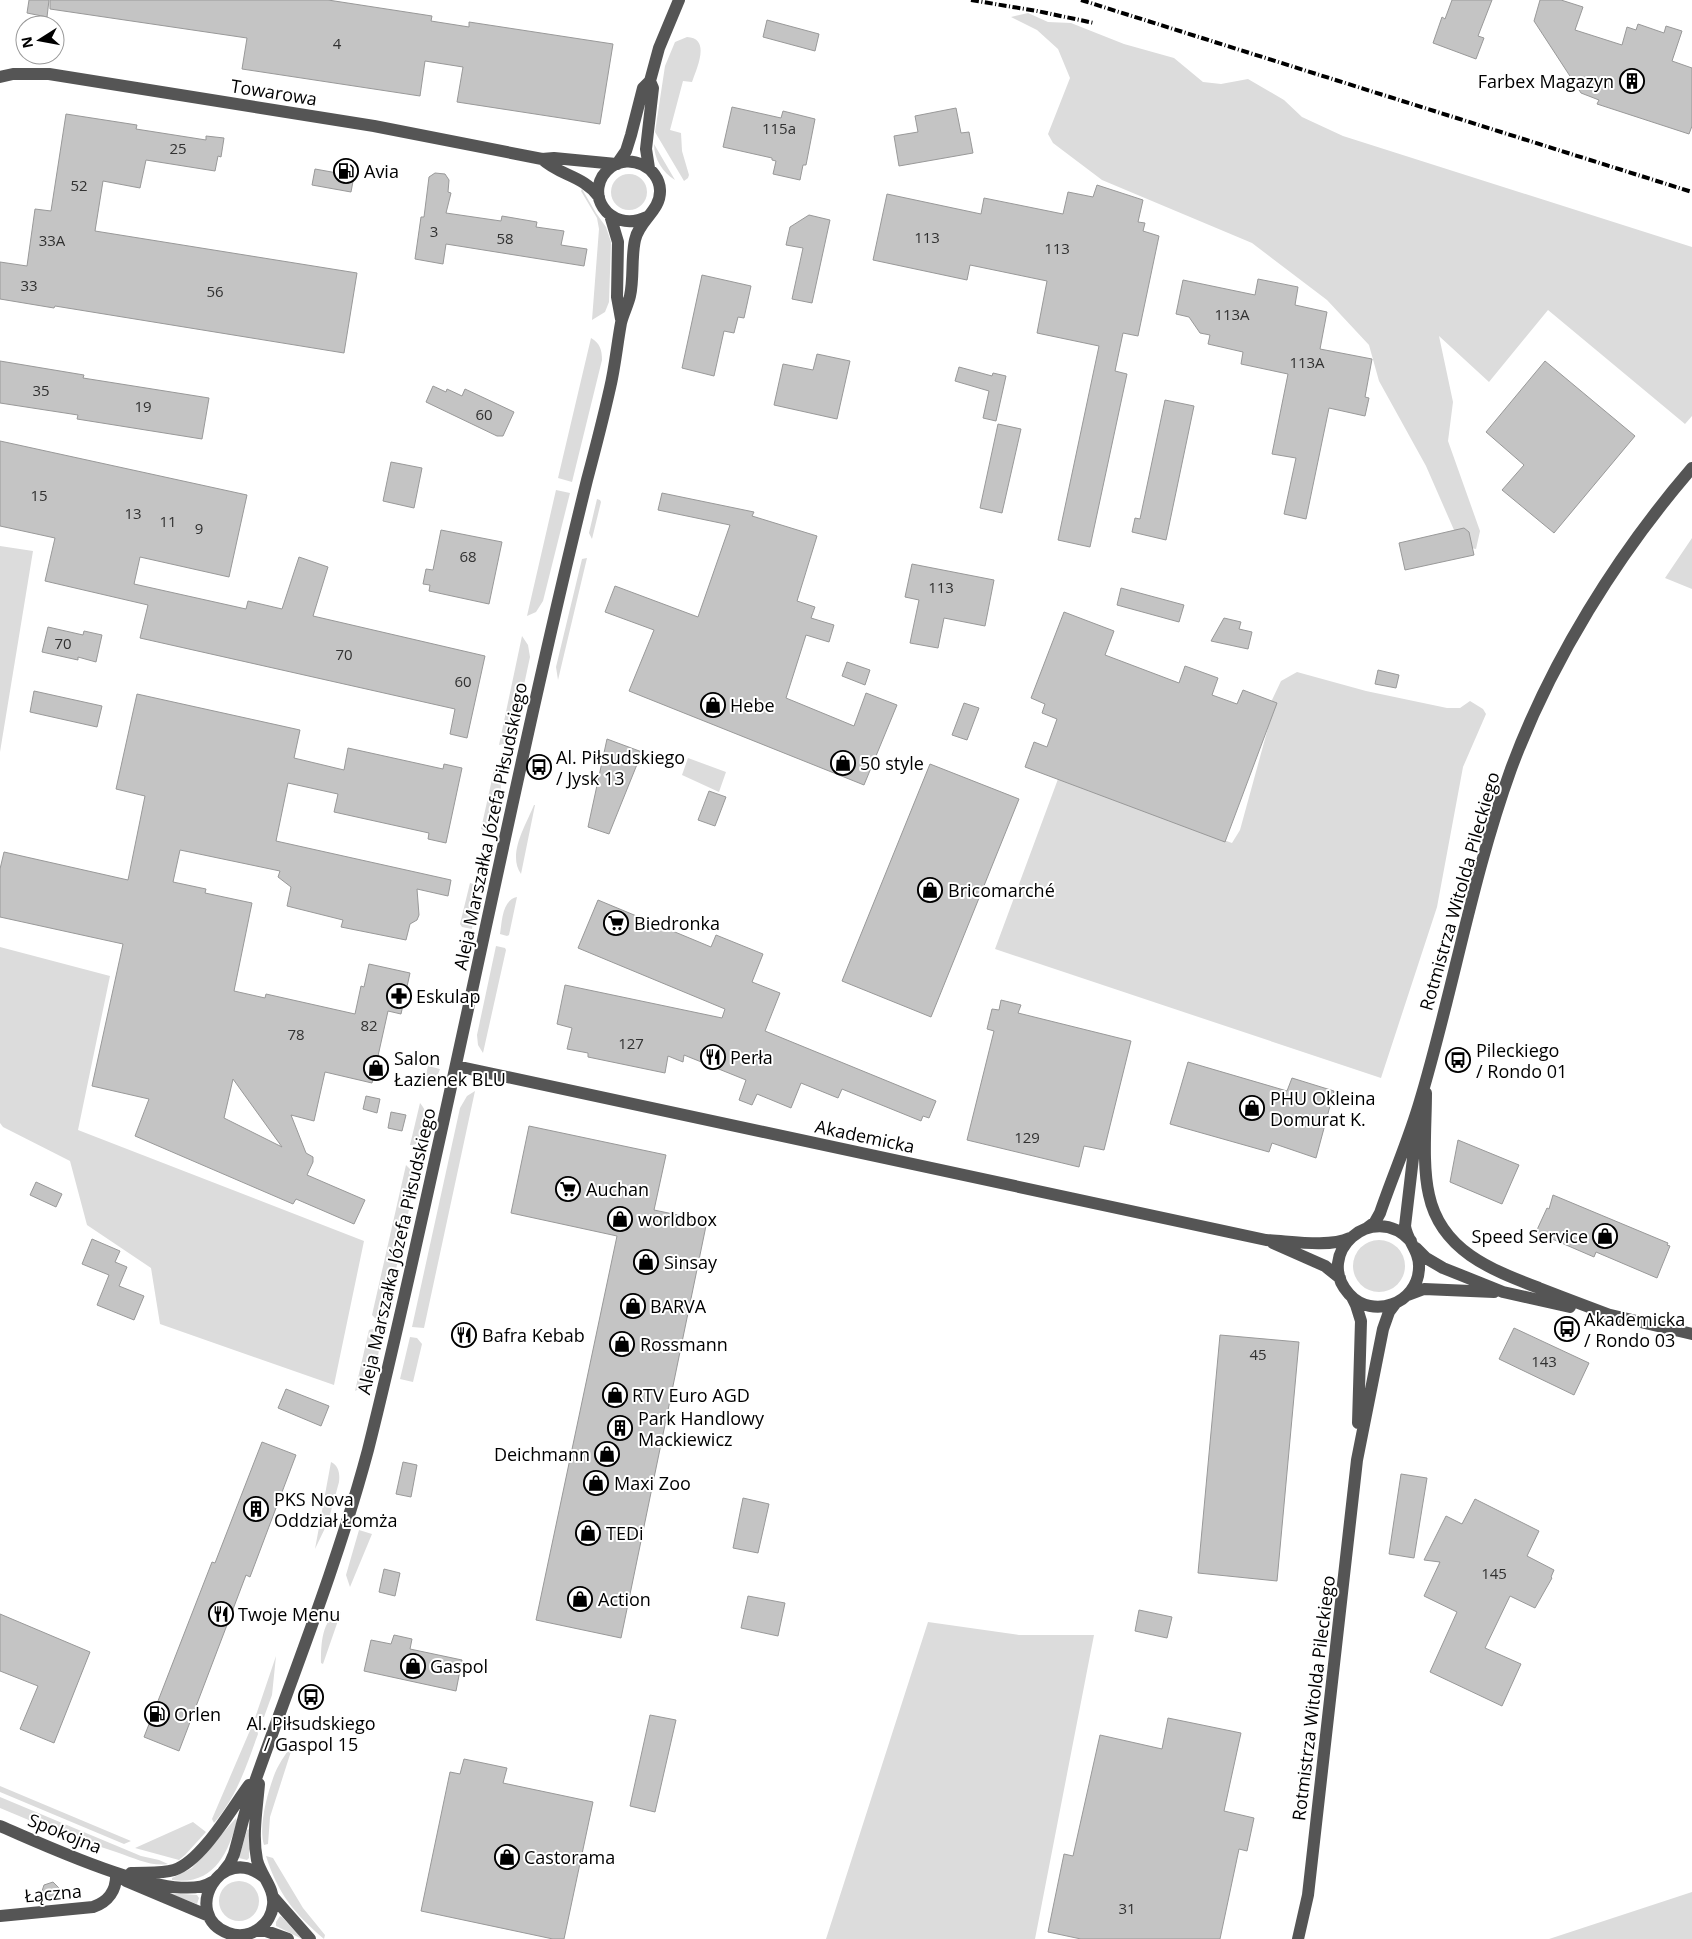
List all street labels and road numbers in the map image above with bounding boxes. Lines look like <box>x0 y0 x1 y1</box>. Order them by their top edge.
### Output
street label: Towarowa <box>229 73 319 111</box>
street label: Aleja Marszałka Józefa Piłsudskiego <box>448 680 532 972</box>
street label: Rotmistrza Witolda Pileckiego <box>1413 769 1505 1013</box>
street label: Aleja Marszałka Józefa Piłsudskiego <box>351 1105 441 1397</box>
street label: Akademicka <box>813 1114 917 1158</box>
street label: Rotmistrza Witolda Pileckiego <box>1286 1574 1340 1822</box>
street label: Spokojna <box>25 1807 105 1859</box>
street label: Łączna <box>23 1879 83 1907</box>

